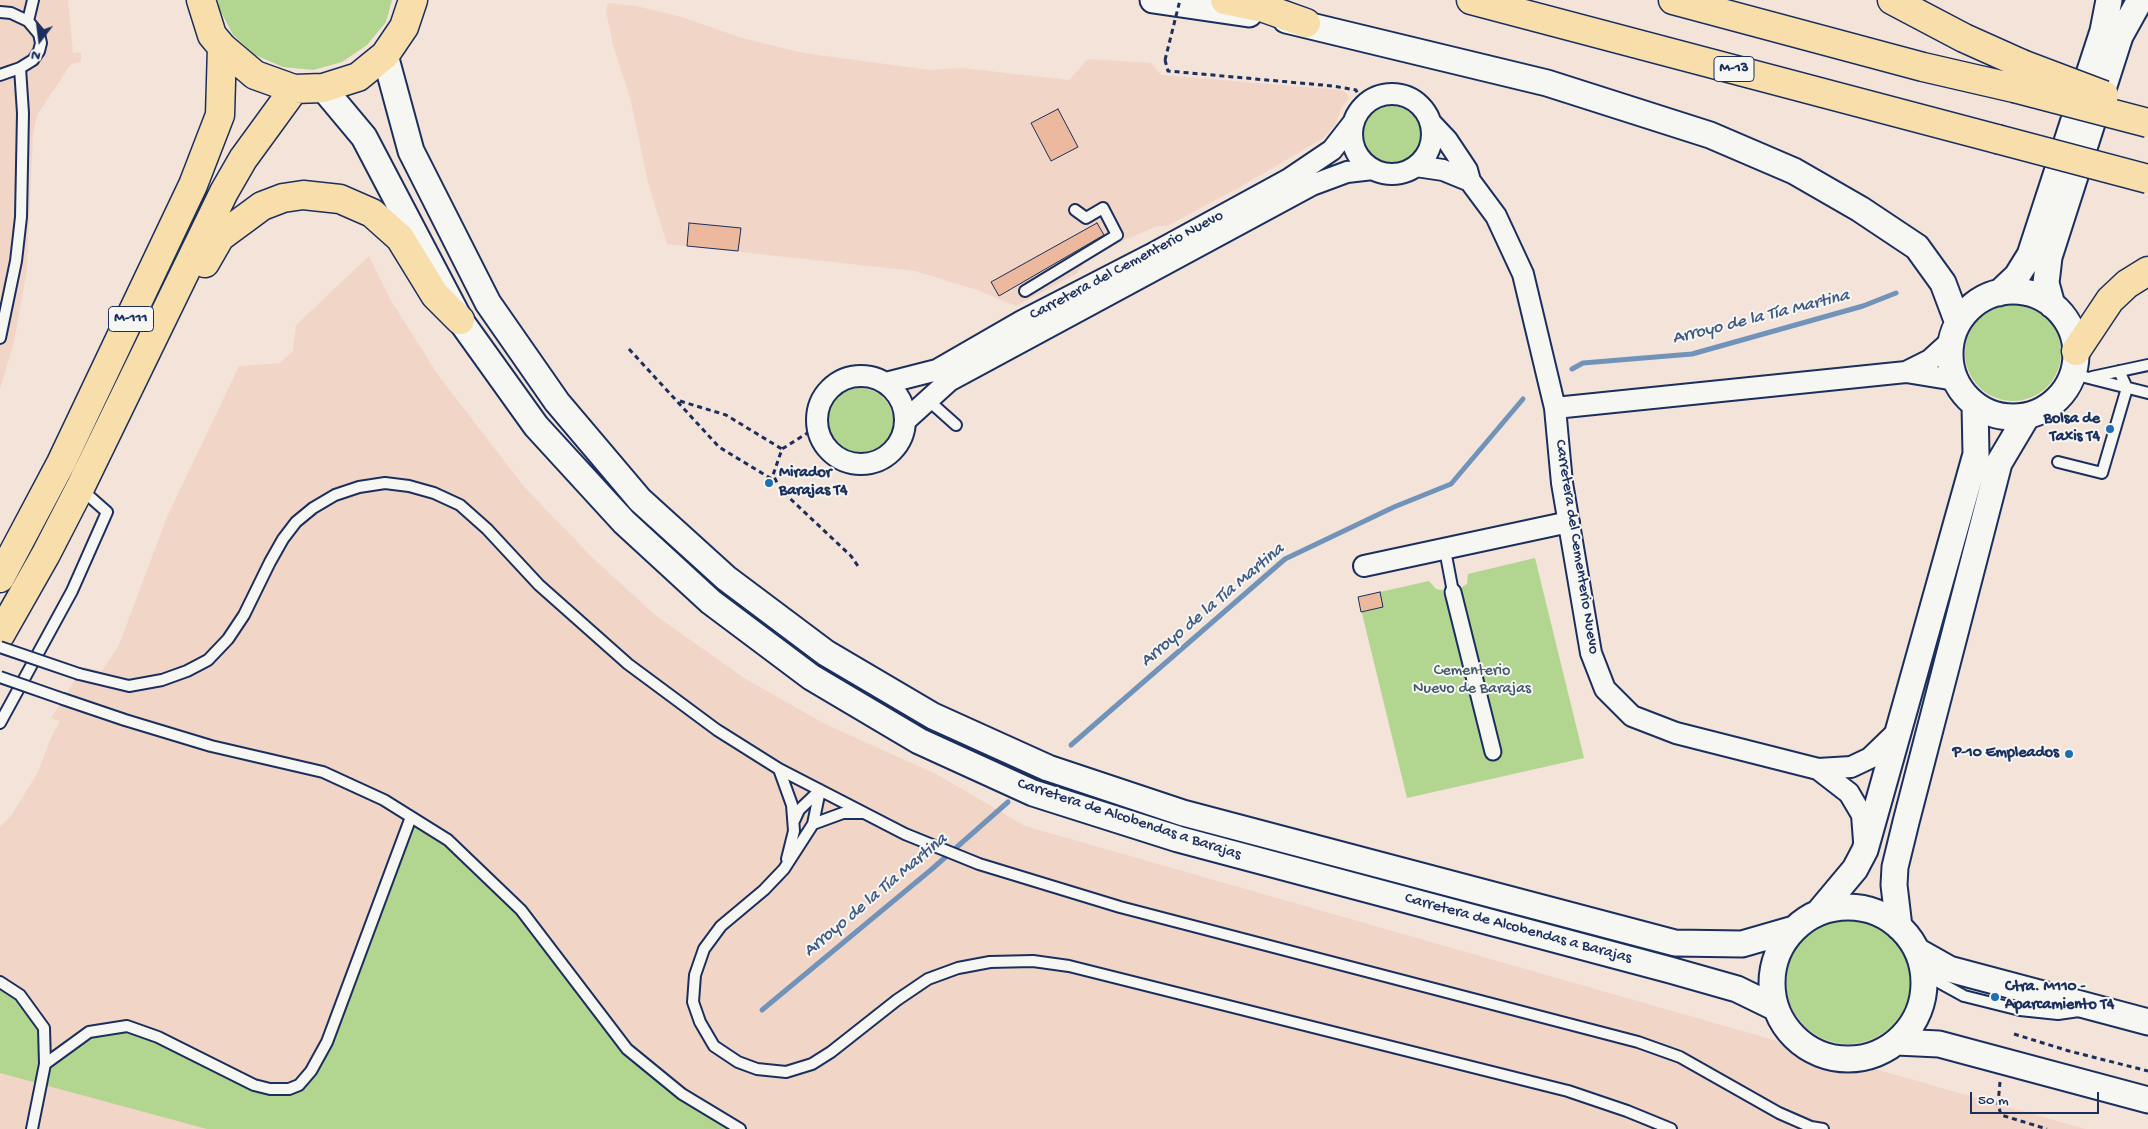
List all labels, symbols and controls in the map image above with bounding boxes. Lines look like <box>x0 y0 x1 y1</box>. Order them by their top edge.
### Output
north arrow <box>15 15 65 65</box>
text: N <box>29 46 43 64</box>
road number: M-13 <box>1714 56 1754 82</box>
street label: Carretera del Cementerio Nuevo <box>1027 207 1227 325</box>
water label: Arroyo de la Tía Martina <box>1670 286 1852 350</box>
road number: M-111 <box>108 306 154 332</box>
place label: Bolsa de Taxis T4 <box>2044 410 2100 448</box>
marker: Bolsa de Taxis T4 <box>2104 423 2116 435</box>
street label: Carretera del Cementerio Nuevo <box>1550 438 1602 656</box>
place label: Mirador Barajas T4 <box>779 464 848 502</box>
marker: Mirador Barajas T4 <box>763 477 775 489</box>
water label: Arroyo de la Tía Martina <box>1137 539 1289 673</box>
park label: Cementerio Nuevo de Barajas <box>1413 662 1531 700</box>
place label: P-10 Empleados <box>1952 744 2059 764</box>
marker: P-10 Empleados <box>2063 748 2075 760</box>
street label: Carretera de Alcobendas a Barajas <box>1015 775 1243 865</box>
water label: Arroyo de la Tía Martina <box>800 829 952 963</box>
street label: Carretera de Alcobendas a Barajas <box>1402 889 1634 969</box>
place label: Ctra. M110 - Aparcamiento T4 <box>2005 978 2114 1016</box>
marker: Ctra. M110 - Aparcamiento T4 <box>1989 991 2001 1003</box>
scale bar <box>1973 1082 2102 1114</box>
text: 50 m <box>1978 1092 2009 1110</box>

